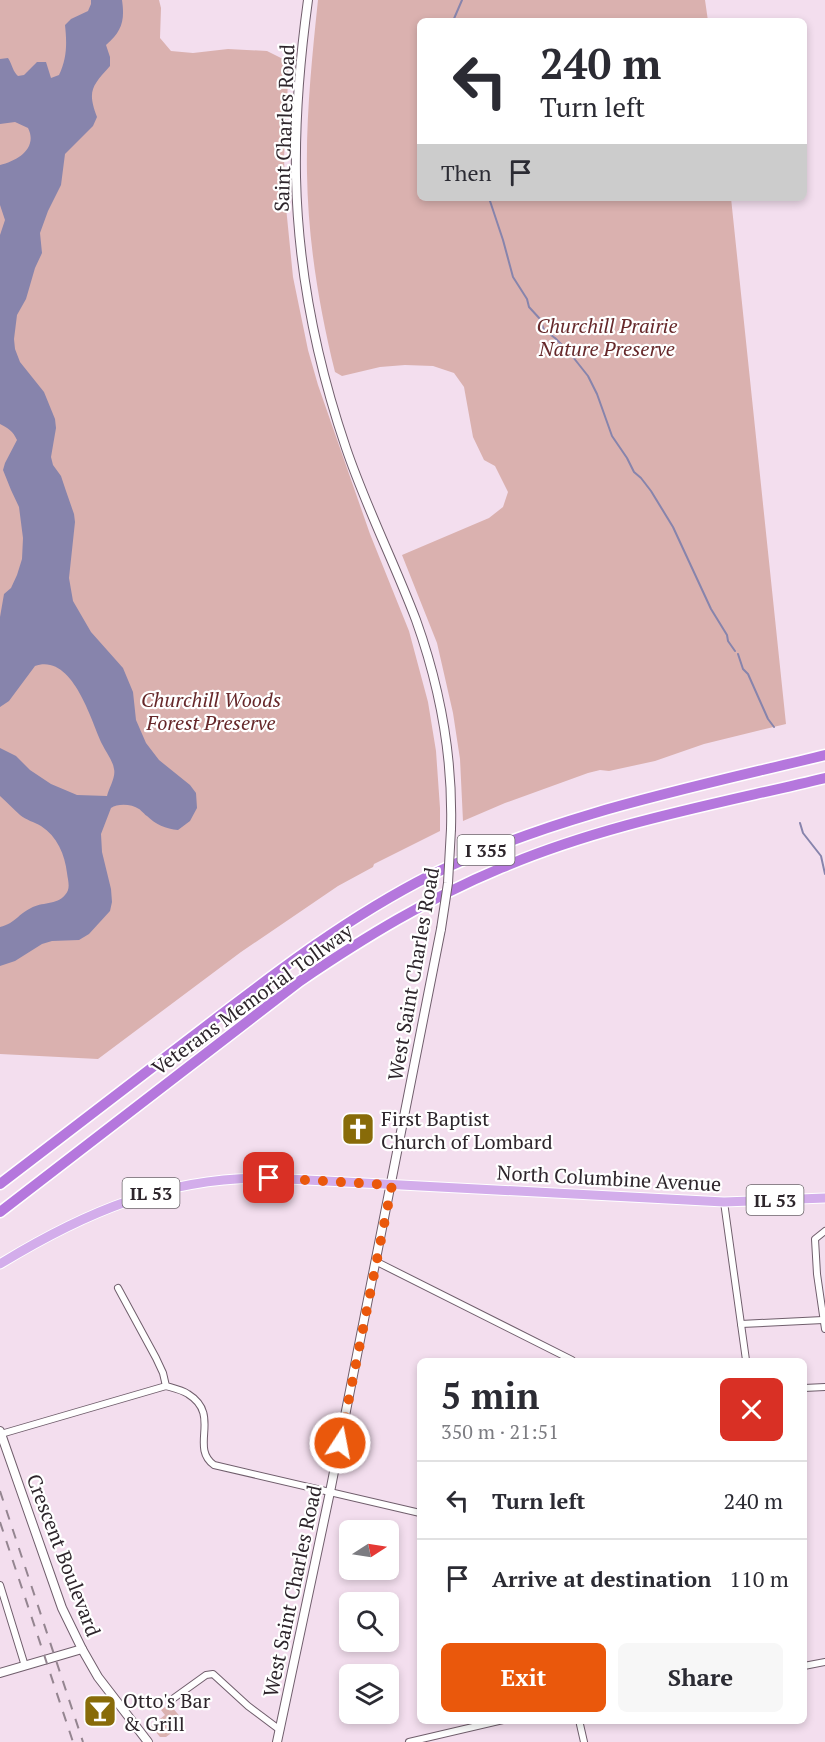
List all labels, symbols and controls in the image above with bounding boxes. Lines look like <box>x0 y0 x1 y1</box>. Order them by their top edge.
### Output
text: 240 m <box>540 35 661 91</box>
icon: left <box>441 42 519 120</box>
street label: Saint Charles Road <box>268 44 300 212</box>
text: Turn left <box>540 89 645 125</box>
icon: arrive <box>504 156 537 189</box>
text: Then <box>441 158 492 187</box>
park label: Churchill Prairie Nature Preserve <box>537 312 677 362</box>
park label: Churchill Woods Forest Preserve <box>141 686 281 736</box>
road number: I 355 <box>458 835 514 865</box>
street label: West Saint Charles Road <box>381 865 445 1083</box>
street label: Veterans Memorial Tollway <box>146 916 359 1081</box>
place label: First Baptist Church of Lombard <box>381 1105 553 1155</box>
church icon: First Baptist Church of Lombard <box>340 1111 376 1147</box>
pin <box>243 1152 294 1203</box>
street label: North Columbine Avenue <box>496 1159 722 1197</box>
icon: arrive <box>252 1161 285 1194</box>
road number: IL 53 <box>122 1178 180 1208</box>
road number: IL 53 <box>746 1185 804 1215</box>
text: 5 min <box>441 1372 539 1419</box>
button: close <box>720 1378 783 1441</box>
position arrow <box>308 1411 372 1475</box>
text: 350 m · 21:51 <box>441 1418 559 1445</box>
street label: Crescent Boulevard <box>21 1470 107 1640</box>
street label: West Saint Charles Road <box>256 1483 328 1699</box>
icon: left <box>441 1484 474 1517</box>
text: Turn left <box>492 1486 585 1515</box>
text: 240 m <box>723 1486 783 1515</box>
north arrow <box>339 1520 399 1580</box>
map controls <box>339 1520 399 1724</box>
icon: arrive <box>441 1562 474 1595</box>
text: Arrive at destination <box>492 1564 711 1593</box>
text: 110 m <box>729 1564 789 1593</box>
button: search <box>339 1592 399 1652</box>
button: Exit <box>441 1643 606 1712</box>
button: Share <box>618 1643 783 1712</box>
button: layers <box>339 1664 399 1724</box>
place label: Otto's Bar & Grill <box>123 1687 211 1737</box>
bar icon: Otto's Bar & Grill <box>82 1693 118 1729</box>

